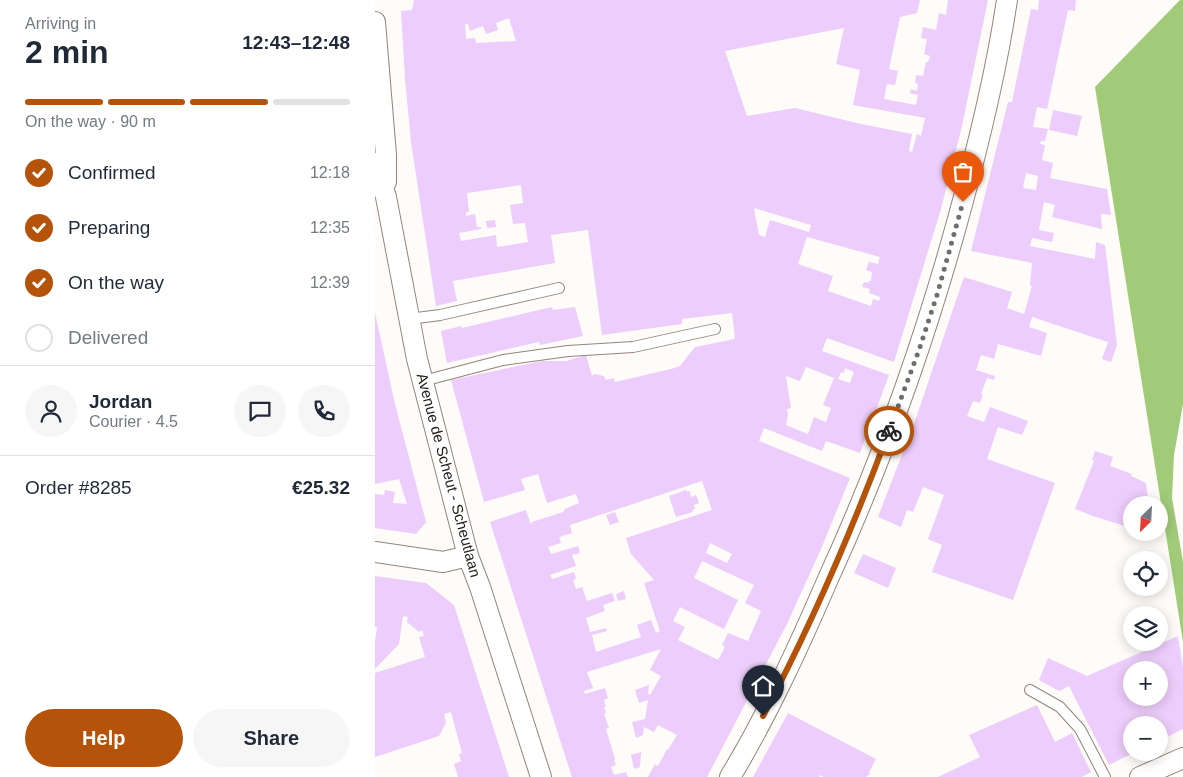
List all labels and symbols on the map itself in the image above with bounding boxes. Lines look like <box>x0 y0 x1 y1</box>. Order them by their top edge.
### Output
pin <box>942 151 984 202</box>
street label: Avenue de Scheut - Scheutlaan <box>414 371 484 579</box>
courier <box>864 406 914 456</box>
north arrow <box>1123 496 1167 541</box>
pin <box>742 665 784 716</box>

